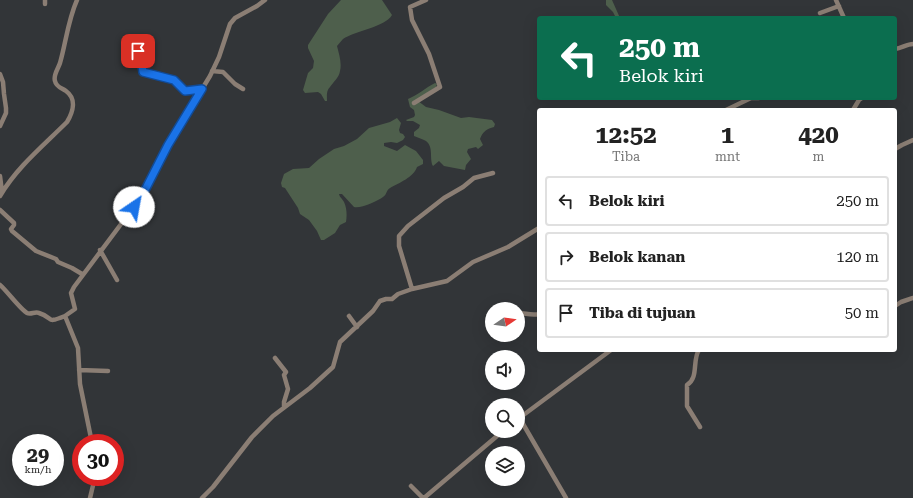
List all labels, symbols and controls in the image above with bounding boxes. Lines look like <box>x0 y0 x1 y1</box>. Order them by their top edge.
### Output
text: 250 m <box>619 31 700 64</box>
icon: left <box>553 32 605 84</box>
pin <box>121 34 155 68</box>
icon: arrive <box>127 40 149 62</box>
text: Belok kiri <box>619 65 704 86</box>
text: 12:52 <box>595 121 657 149</box>
text: 1 <box>721 121 734 149</box>
text: 420 <box>798 121 839 149</box>
text: Tiba <box>612 149 640 164</box>
text: mnt <box>715 149 740 164</box>
text: m <box>813 149 824 164</box>
position arrow <box>113 186 155 228</box>
icon: left <box>555 190 577 212</box>
text: Belok kiri <box>589 192 665 210</box>
text: 250 m <box>836 192 879 210</box>
icon: right <box>555 246 577 268</box>
text: Belok kanan <box>589 248 685 266</box>
text: 120 m <box>836 248 879 266</box>
north arrow <box>485 302 525 342</box>
map controls <box>485 302 525 486</box>
icon: arrive <box>555 302 577 324</box>
text: Tiba di tujuan <box>589 304 696 322</box>
text: 50 m <box>845 304 879 322</box>
button: sound <box>485 350 525 390</box>
button: search <box>485 398 525 438</box>
speed limit sign: 30 <box>72 434 124 486</box>
text: 29 <box>27 443 49 467</box>
button: layers <box>485 446 525 486</box>
text: km/h <box>25 464 51 475</box>

